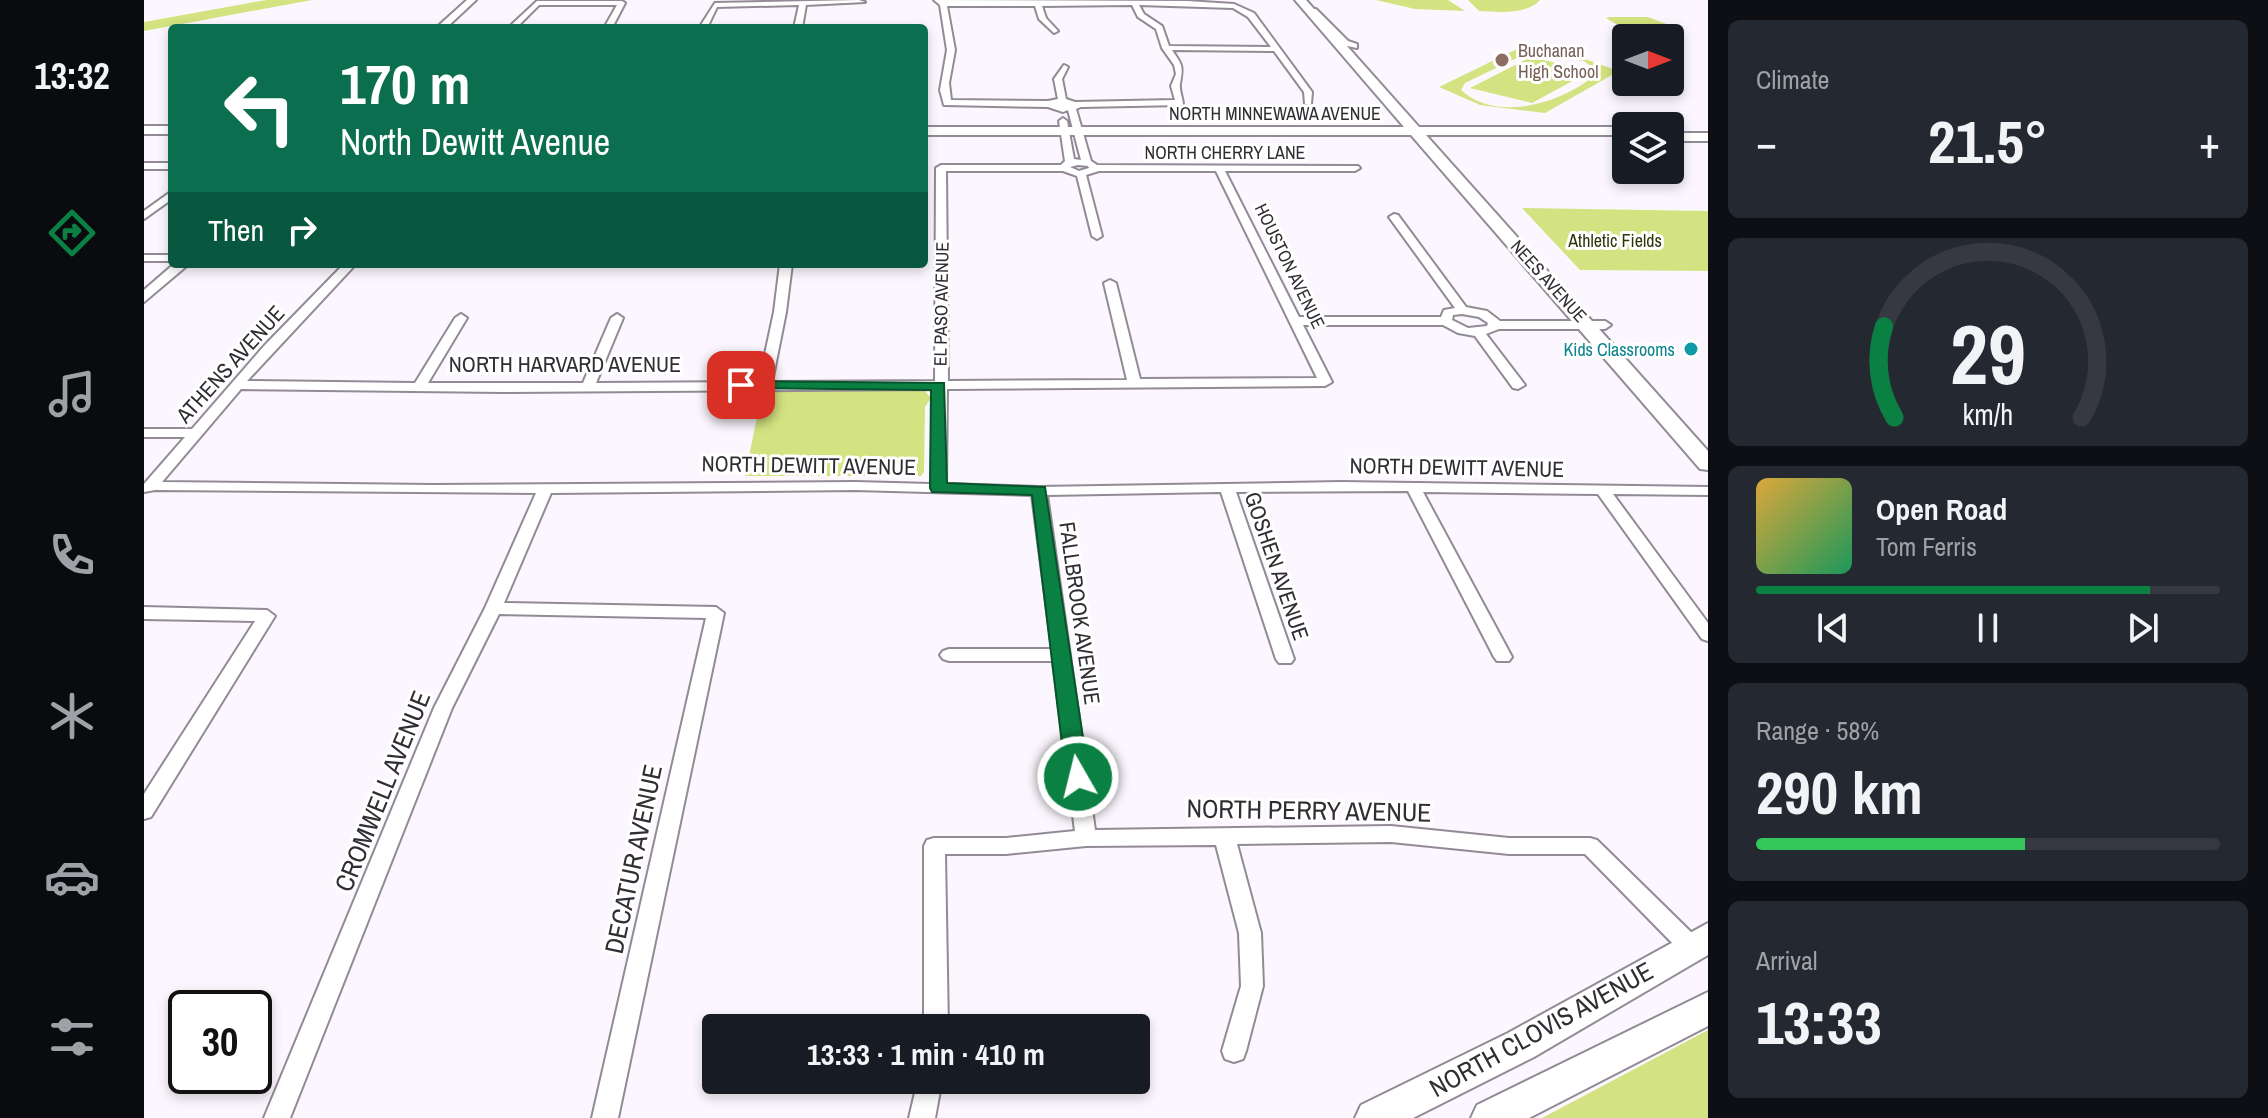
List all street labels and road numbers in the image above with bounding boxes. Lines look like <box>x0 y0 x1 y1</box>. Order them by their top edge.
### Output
street label: NORTH MINNEWAWA AVENUE <box>1169 101 1381 126</box>
street label: NORTH CHERRY LANE <box>1145 140 1305 165</box>
street label: HOUSTON AVENUE <box>1249 199 1331 333</box>
street label: NEES AVENUE <box>1505 234 1593 328</box>
street label: EL PASO AVENUE <box>927 242 955 366</box>
street label: ATHENS AVENUE <box>168 299 291 430</box>
street label: NORTH HARVARD AVENUE <box>449 349 681 379</box>
street label: NORTH DEWITT AVENUE <box>701 448 917 482</box>
street label: NORTH DEWITT AVENUE <box>1349 450 1565 484</box>
street label: GOSHEN AVENUE <box>1238 488 1316 644</box>
street label: FALLBROOK AVENUE <box>1052 520 1108 706</box>
street label: CROMWELL AVENUE <box>326 686 438 896</box>
street label: DECATUR AVENUE <box>596 761 670 957</box>
street label: NORTH PERRY AVENUE <box>1186 790 1432 830</box>
street label: NORTH CLOVIS AVENUE <box>1423 953 1659 1105</box>

